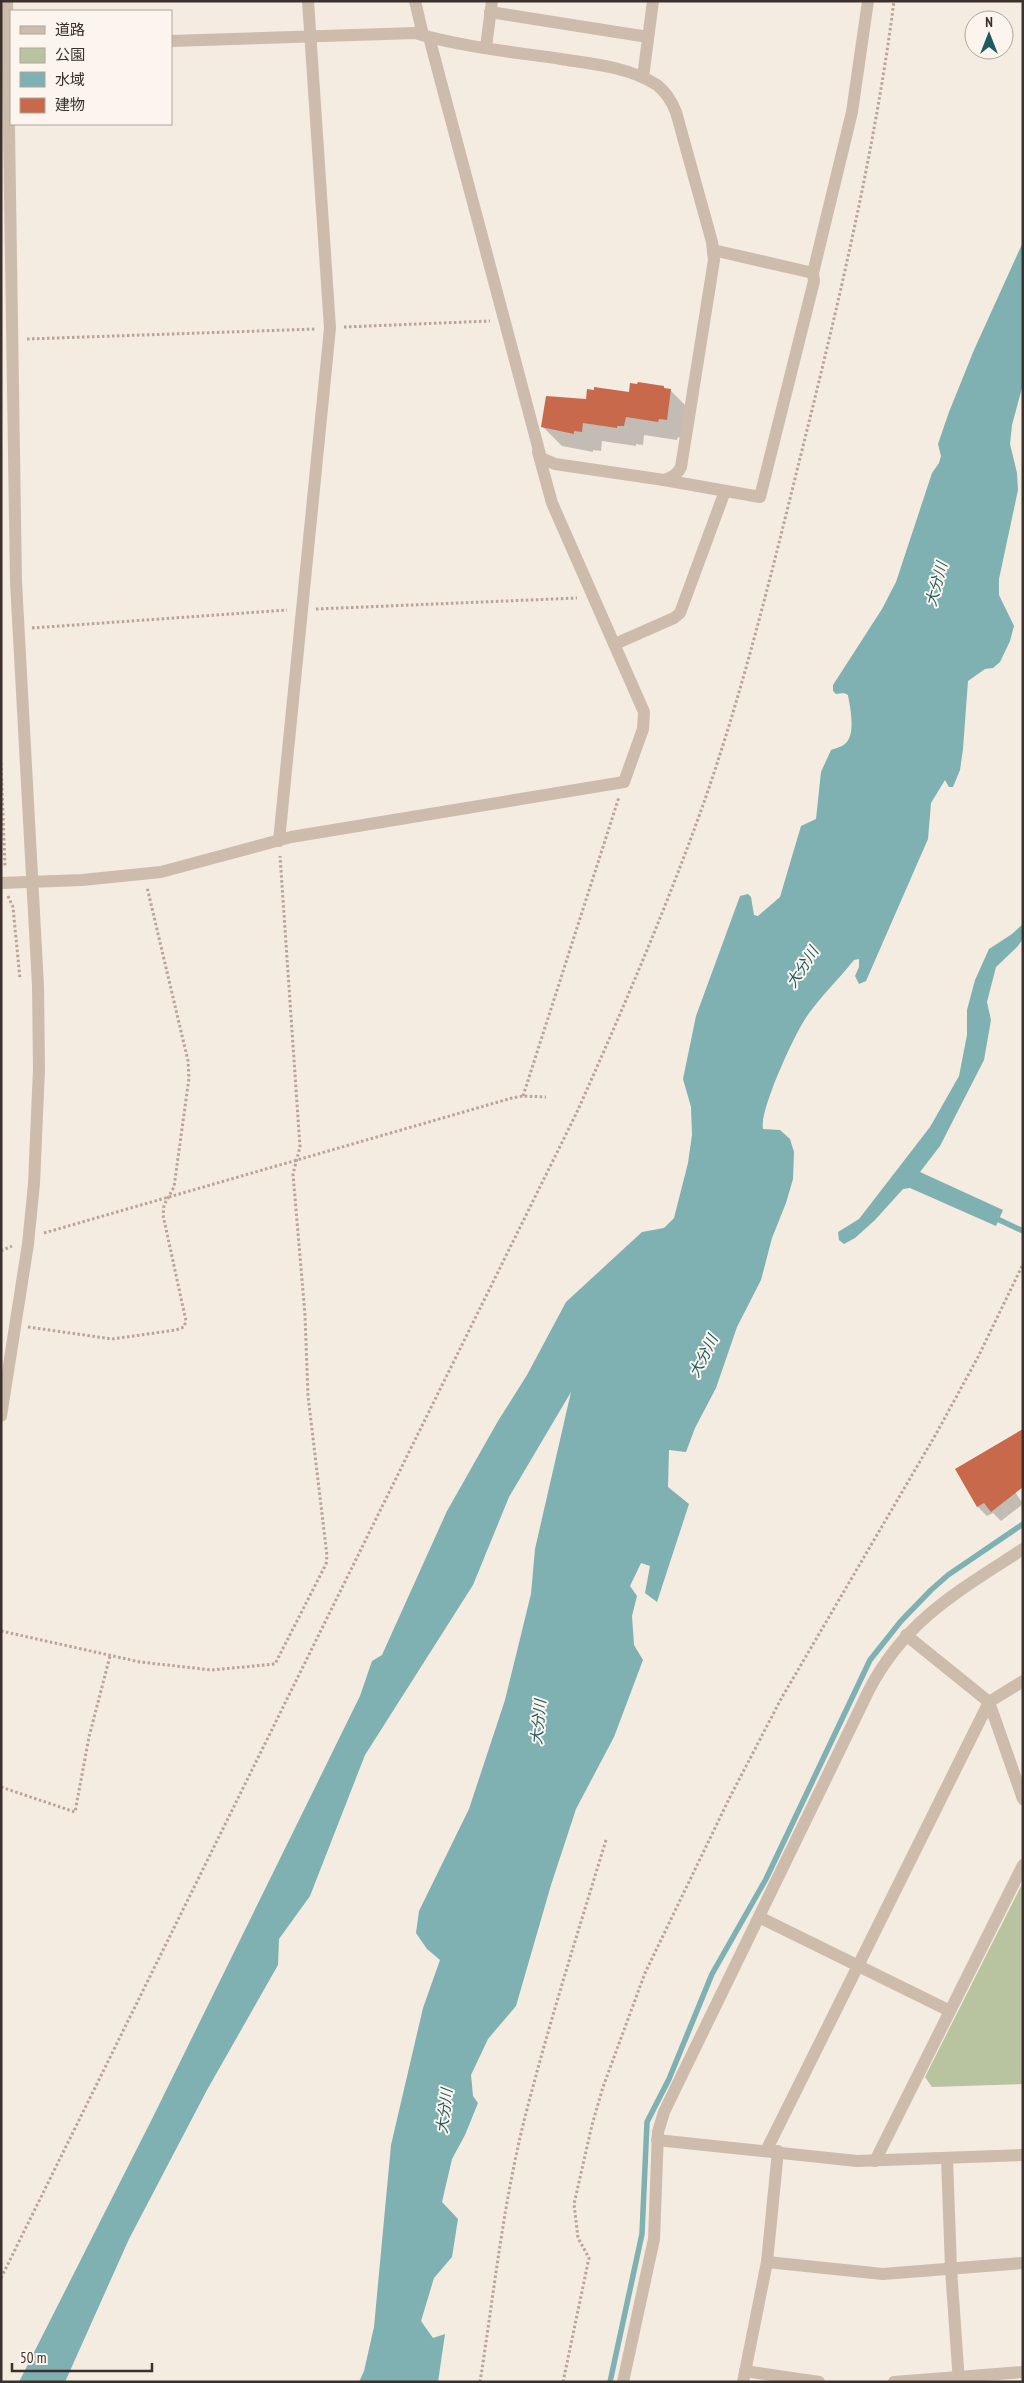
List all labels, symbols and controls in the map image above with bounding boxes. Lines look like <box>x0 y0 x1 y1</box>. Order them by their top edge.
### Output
legend <box>10 10 172 125</box>
north arrow <box>964 10 1014 60</box>
text: N <box>985 13 993 31</box>
text: 道路 <box>55 20 85 39</box>
text: 公園 <box>55 45 85 64</box>
text: 水域 <box>55 70 85 89</box>
text: 建物 <box>55 95 85 114</box>
water label: 大分川 <box>921 558 952 608</box>
water label: 大分川 <box>782 941 823 991</box>
water label: 大分川 <box>684 1330 723 1380</box>
water label: 大分川 <box>527 1697 550 1745</box>
water label: 大分川 <box>432 2086 456 2134</box>
scale bar <box>12 2340 152 2372</box>
text: 50 m <box>20 2348 46 2367</box>

